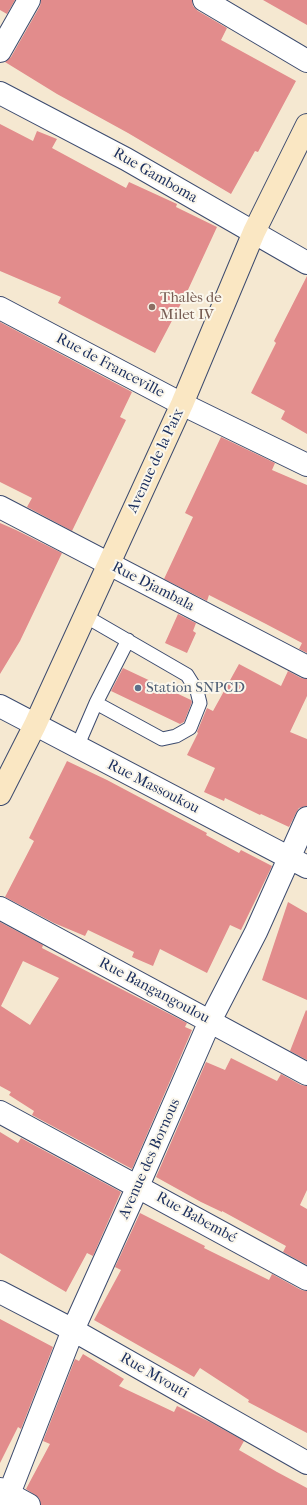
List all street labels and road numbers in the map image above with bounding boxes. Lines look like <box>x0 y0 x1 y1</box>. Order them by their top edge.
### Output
street label: Rue Gamboma <box>110 145 200 207</box>
street label: Rue de Franceville <box>53 330 167 402</box>
street label: Avenue de la Paix <box>124 406 188 516</box>
street label: Rue Djambala <box>109 559 197 615</box>
street label: Rue Massoukou <box>104 756 202 818</box>
street label: Rue Bangangoulou <box>96 954 212 1028</box>
street label: Avenue des Bornous <box>115 1096 185 1222</box>
street label: Rue Babembé <box>153 1188 239 1248</box>
street label: Rue Mvouti <box>117 1349 191 1403</box>

